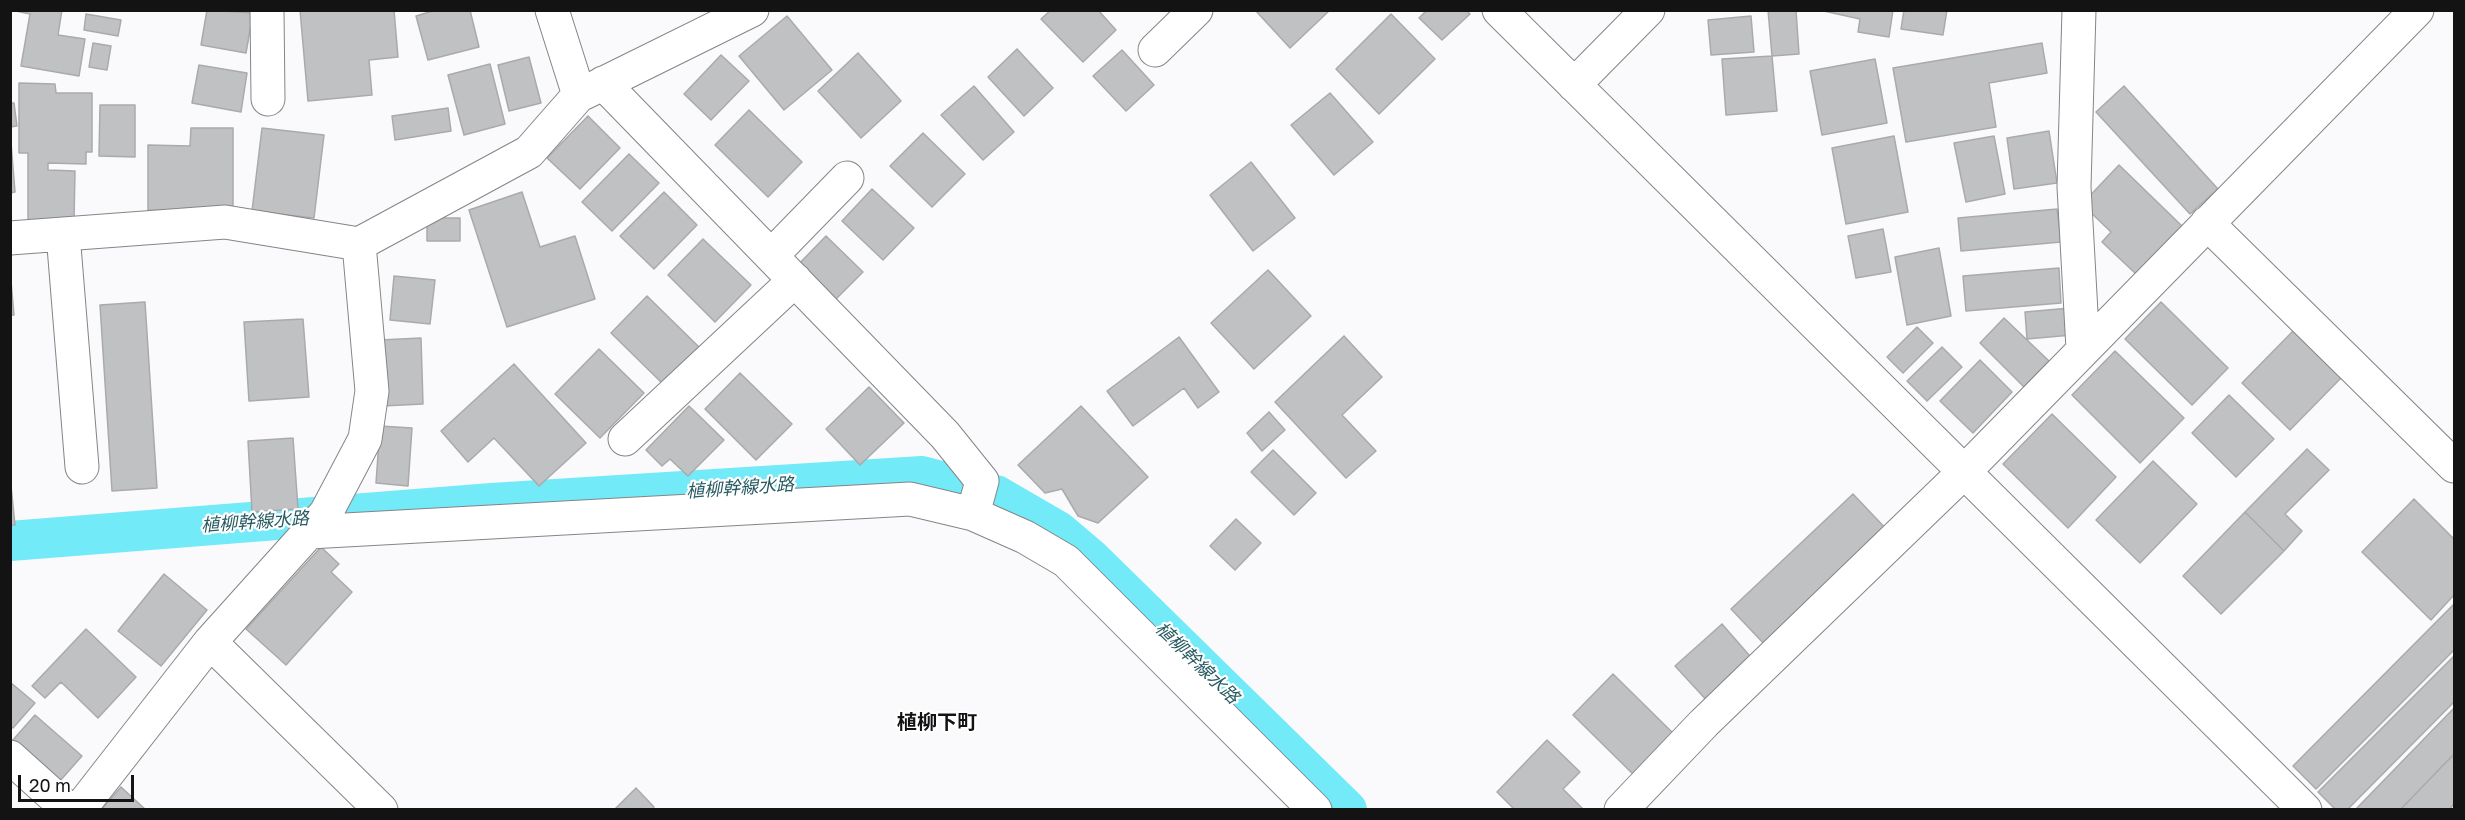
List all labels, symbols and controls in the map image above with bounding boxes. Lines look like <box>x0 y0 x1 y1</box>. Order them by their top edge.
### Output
water label: 植柳幹線水路 <box>685 473 795 503</box>
water label: 植柳幹線水路 <box>200 507 310 537</box>
water label: 植柳幹線水路 <box>1151 618 1243 708</box>
district label: 植柳下町 <box>897 711 977 735</box>
scale bar <box>21 763 136 801</box>
text: 20 m <box>29 774 71 796</box>

